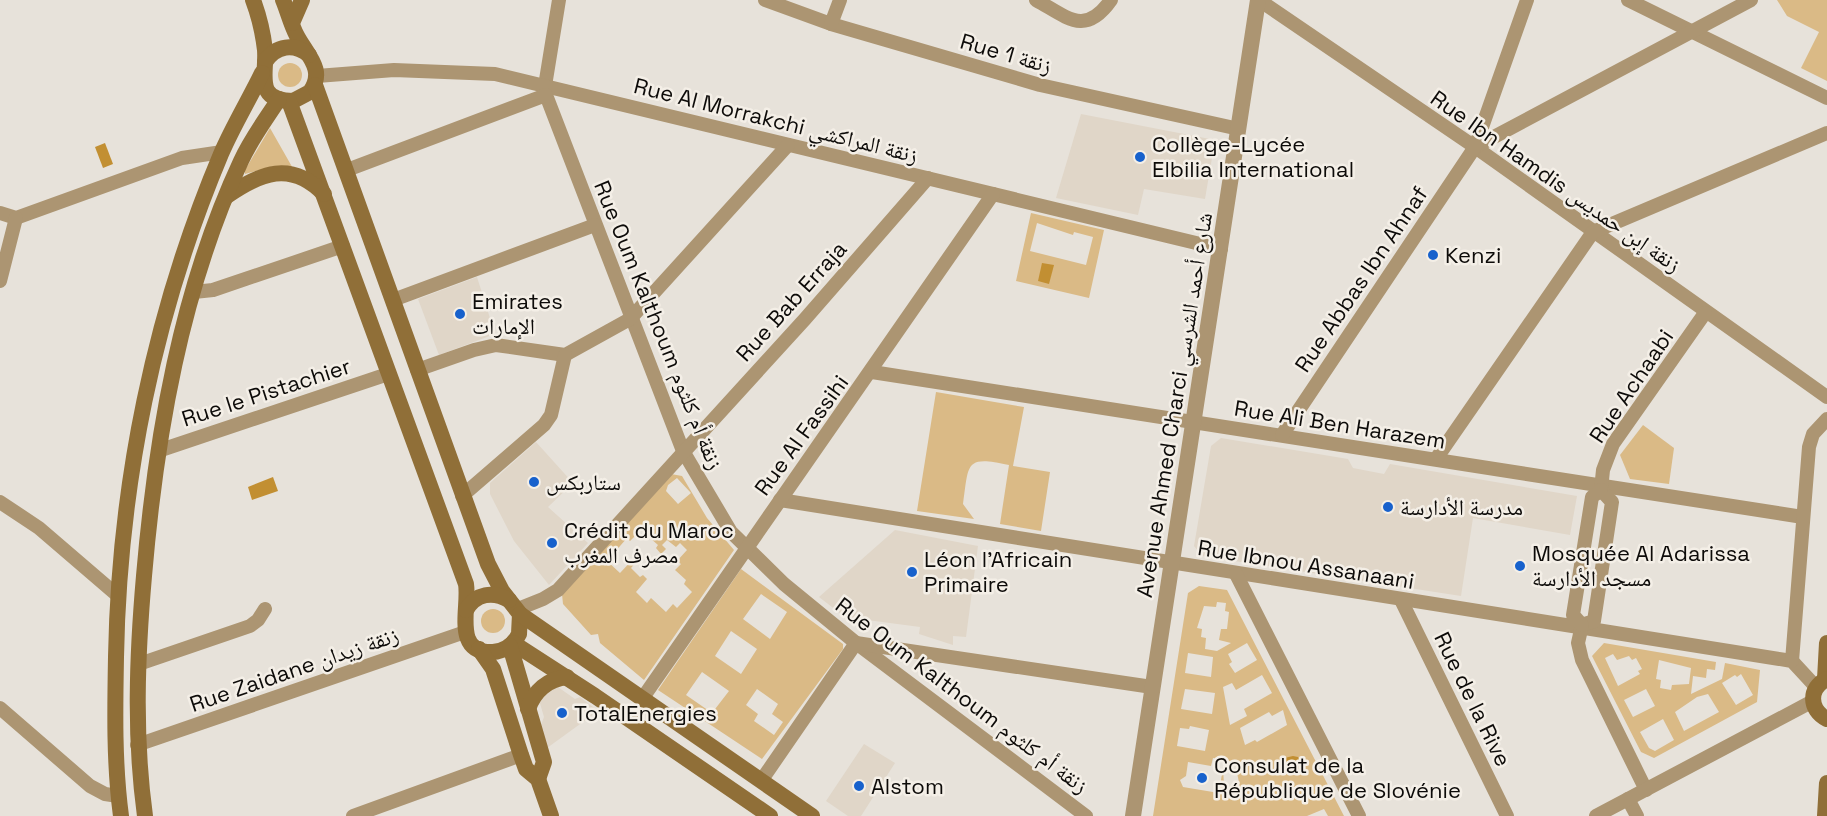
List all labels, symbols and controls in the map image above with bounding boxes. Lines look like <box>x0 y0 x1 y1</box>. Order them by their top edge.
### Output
street label: Rue 1 زنقة <box>957 27 1055 79</box>
street label: Rue Al Morrakchi زنقة المراكشي <box>630 71 921 172</box>
street label: Rue Ibn Hamdis زنقة إبن حمديس <box>1425 84 1687 279</box>
place label: Collège-Lycée Elbilia International <box>1152 130 1354 183</box>
marker: Collège-Lycée Elbilia International <box>1133 150 1147 164</box>
street label: Rue Oum Kalthoum زنقة أم كلثوم <box>587 176 730 474</box>
street label: Rue Abbas Ibn Ahnaf <box>1288 180 1434 377</box>
street label: Avenue Ahmed Charci شارع أحمد الشرسي <box>1130 211 1222 600</box>
street label: Rue Bab Erraja <box>730 235 853 367</box>
place label: Kenzi <box>1445 241 1501 269</box>
marker: Kenzi <box>1426 248 1440 262</box>
place label: Emirates الإمارات <box>472 287 563 340</box>
marker: Emirates الإمارات <box>453 307 467 321</box>
street label: Rue Achaabi <box>1583 324 1679 448</box>
street label: Rue le Pistachier <box>178 352 354 432</box>
street label: Rue Al Fassihi <box>748 369 854 501</box>
street label: Rue Ali Ben Harazem <box>1232 393 1448 455</box>
place label: ستاربكس <box>546 468 621 496</box>
marker: ستاربكس <box>527 475 541 489</box>
place label: مدرسة الأدارسة <box>1400 493 1523 521</box>
marker: مدرسة الأدارسة <box>1381 500 1395 514</box>
place label: Crédit du Maroc مصرف المغرب <box>564 516 734 569</box>
street label: Rue Ibnou Assanaani <box>1196 533 1416 595</box>
marker: Crédit du Maroc مصرف المغرب <box>545 536 559 550</box>
place label: Mosquée Al Adarissa مسجد الأدارسة <box>1532 539 1750 592</box>
place label: Léon l'Africain Primaire <box>924 545 1072 598</box>
marker: Mosquée Al Adarissa مسجد الأدارسة <box>1513 559 1527 573</box>
marker: Léon l'Africain Primaire <box>905 565 919 579</box>
street label: Rue Oum Kalthoum زنقة أم كلثوم <box>829 591 1094 800</box>
street label: Rue Zaidane زنقة زيدان <box>186 620 402 718</box>
street label: Rue de la Rive <box>1428 627 1518 771</box>
place label: TotalEnergies <box>574 699 717 727</box>
marker: TotalEnergies <box>555 706 569 720</box>
place label: Consulat de la République de Slovénie <box>1214 751 1461 804</box>
marker: Consulat de la République de Slovénie <box>1195 771 1209 785</box>
place label: Alstom <box>871 772 944 800</box>
marker: Alstom <box>852 779 866 793</box>

